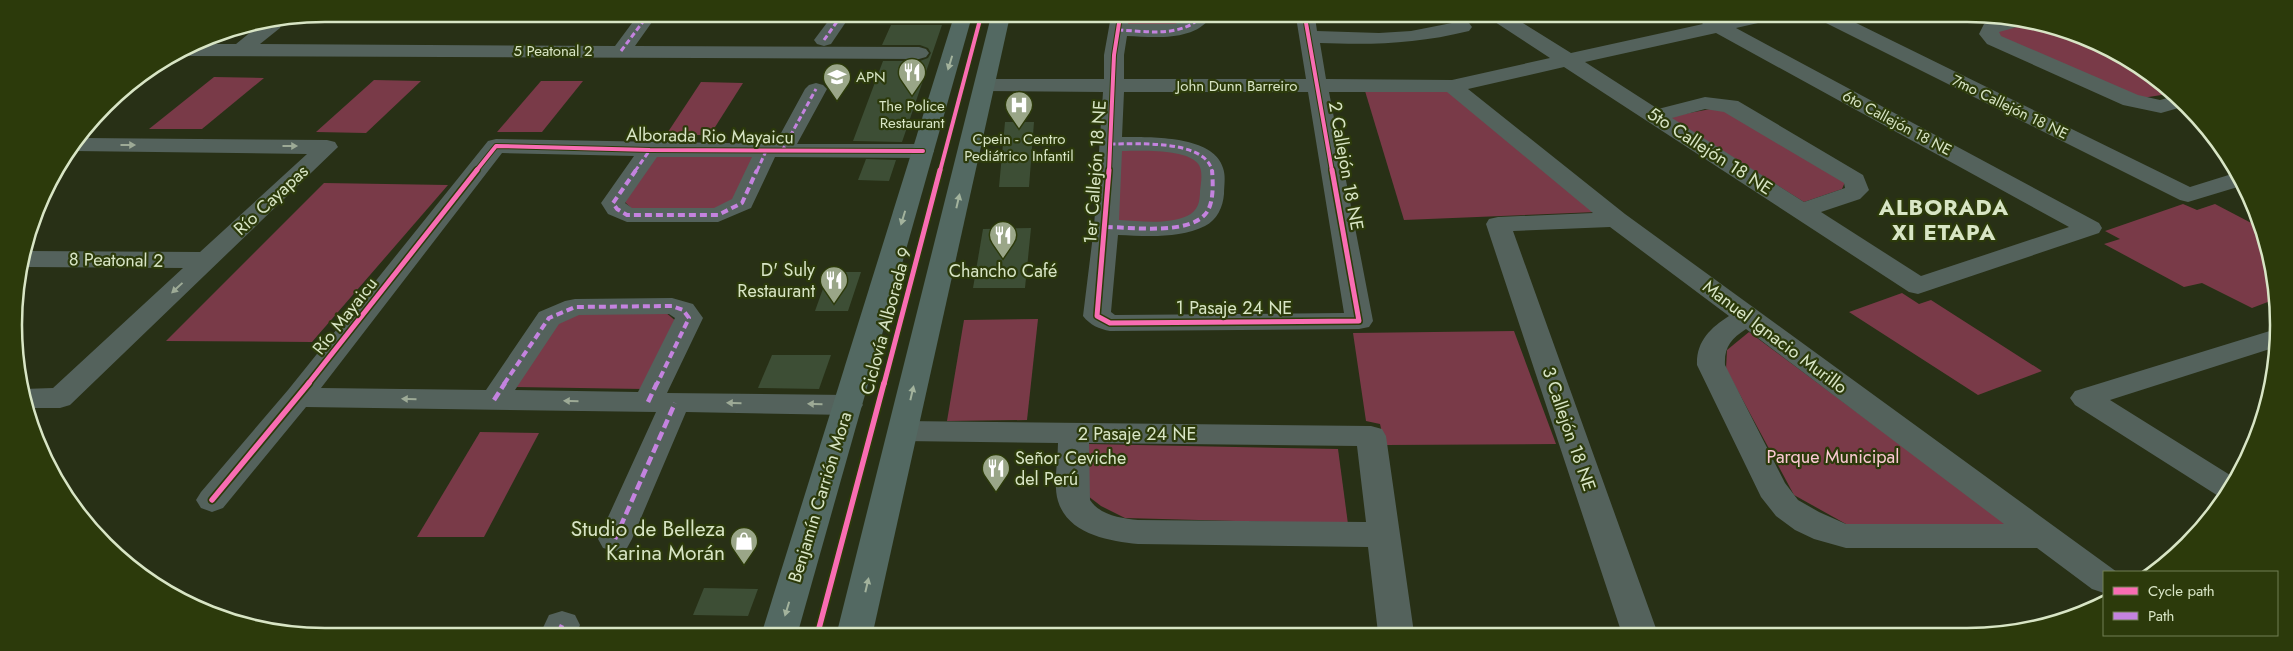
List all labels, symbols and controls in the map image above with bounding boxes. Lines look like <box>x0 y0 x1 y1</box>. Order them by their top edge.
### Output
street label: 5 Peatonal 2 <box>513 40 593 62</box>
one-way arrow <box>945 55 953 70</box>
restaurant icon: The Police Restaurant <box>897 57 927 96</box>
school or university icon: APN <box>822 62 852 101</box>
place label: APN <box>856 66 886 88</box>
street label: 7mo Callejón 18 NE <box>1948 69 2072 145</box>
street label: John Dunn Barreiro <box>1175 75 1297 97</box>
street label: 6to Callejón 18 NE <box>1839 85 1955 161</box>
hospital icon: Cpein - Centro Pediátrico Infantil <box>1004 90 1034 129</box>
place label: The Police Restaurant <box>879 95 945 134</box>
street label: 1er Callejón 18 NE <box>1077 99 1113 245</box>
street label: 2 Callejón 18 NE <box>1322 99 1370 233</box>
street label: 5to Callejón 18 NE <box>1642 101 1778 201</box>
street label: Alborada Rio Mayaicu <box>626 122 794 150</box>
place label: Cpein - Centro Pediátrico Infantil <box>964 128 1074 167</box>
one-way arrow <box>120 141 136 149</box>
one-way arrow <box>282 142 298 150</box>
street label: Río Cayapas <box>228 159 314 241</box>
district label: ALBORADA XI ETAPA <box>1878 191 2009 248</box>
one-way arrow <box>954 193 962 208</box>
one-way arrow <box>899 211 907 226</box>
restaurant icon: Chancho Café <box>988 220 1018 259</box>
street label: Ciclovía Alborada 9 <box>854 244 918 398</box>
street label: 8 Peatonal 2 <box>69 246 163 274</box>
place label: D' Suly Restaurant <box>737 257 816 304</box>
place label: Chancho Café <box>949 258 1057 284</box>
restaurant icon: D' Suly Restaurant <box>819 265 849 304</box>
street label: Río Mayaicu <box>306 272 384 360</box>
street label: Manuel Ignacio Murillo <box>1697 274 1853 400</box>
one-way arrow <box>171 282 183 294</box>
street label: 1 Pasaje 24 NE <box>1176 295 1292 321</box>
street label: 3 Callejón 18 NE <box>1536 363 1602 495</box>
one-way arrow <box>908 385 916 400</box>
one-way arrow <box>400 395 416 403</box>
one-way arrow <box>563 397 579 405</box>
one-way arrow <box>725 399 741 407</box>
one-way arrow <box>807 400 823 408</box>
street label: Benjamín Carrión Mora <box>782 408 858 586</box>
street label: 2 Pasaje 24 NE <box>1078 421 1196 447</box>
park label: Parque Municipal <box>1767 444 1899 470</box>
place label: Señor Ceviche del Perú <box>1015 445 1126 492</box>
restaurant icon: Señor Ceviche del Perú <box>981 453 1011 492</box>
place label: Studio de Belleza Karina Morán <box>571 514 725 568</box>
shop icon: Studio de Belleza Karina Morán <box>729 526 759 565</box>
legend <box>2103 571 2278 636</box>
one-way arrow <box>863 578 871 593</box>
text: Cycle path <box>2148 580 2215 602</box>
one-way arrow <box>782 602 790 617</box>
text: Path <box>2148 605 2174 627</box>

